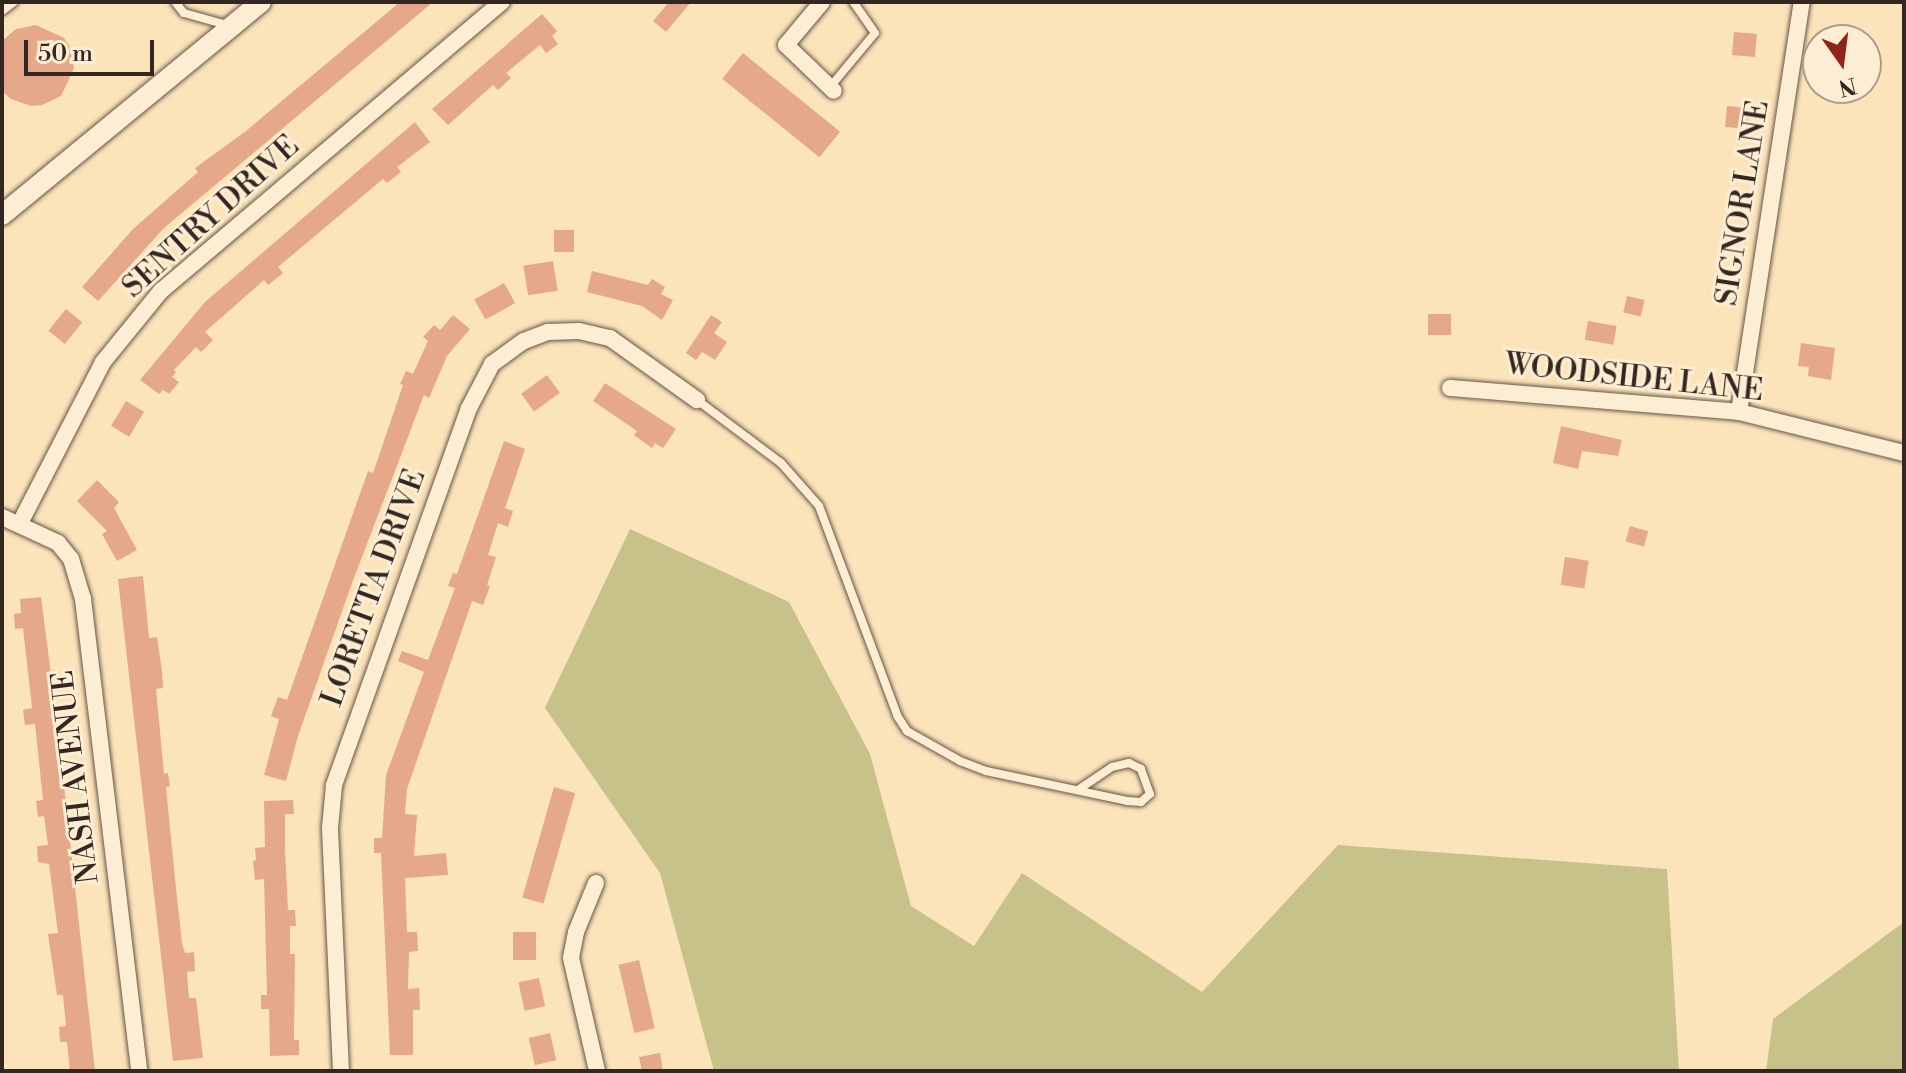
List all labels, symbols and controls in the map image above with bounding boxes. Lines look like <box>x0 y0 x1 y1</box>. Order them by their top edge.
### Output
scale bar <box>28 24 158 74</box>
north arrow <box>1802 24 1882 104</box>
text: 50 m <box>38 39 93 69</box>
text: N <box>1836 71 1859 101</box>
street label: SIGNOR LANE <box>1709 98 1777 308</box>
street label: SENTRY DRIVE <box>115 128 307 306</box>
street label: WOODSIDE LANE <box>1503 347 1765 409</box>
street label: LORETTA DRIVE <box>314 464 434 712</box>
street label: NASH AVENUE <box>45 668 107 886</box>

